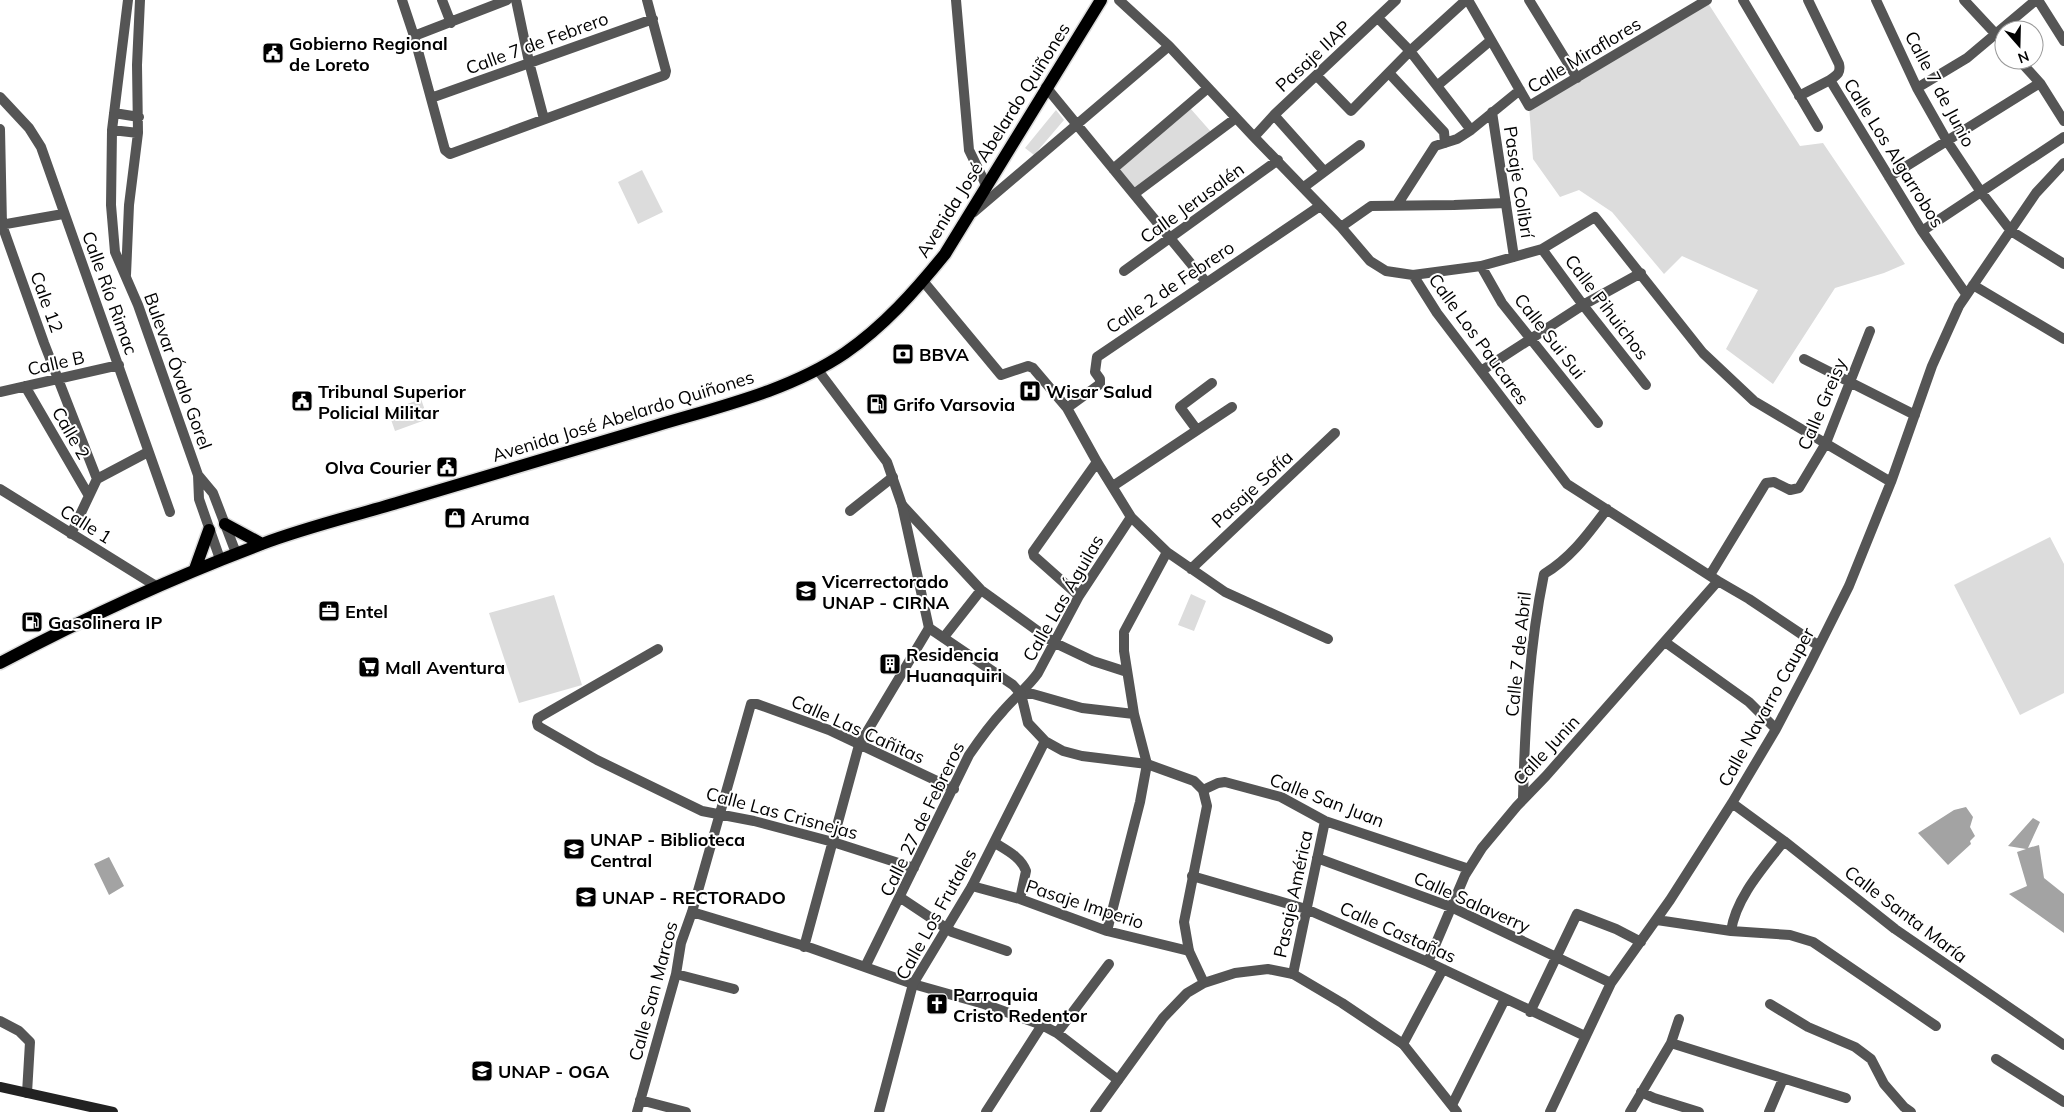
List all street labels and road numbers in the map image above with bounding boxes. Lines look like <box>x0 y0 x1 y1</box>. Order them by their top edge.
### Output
street label: Calle 7 de Febrero <box>463 7 611 79</box>
street label: Calle Miraflores <box>1523 12 1645 98</box>
street label: Pasaje IIAP <box>1270 15 1356 97</box>
street label: Avenida José Abelardo Quiñones <box>911 18 1075 262</box>
street label: Calle 7 de Junio <box>1900 27 1980 151</box>
street label: Calle Los Algarrobos <box>1839 74 1949 232</box>
street label: Pasaje Colibrí <box>1499 125 1539 241</box>
street label: Calle Jerusalén <box>1136 158 1248 248</box>
street label: Calle Río Rimac <box>77 228 143 358</box>
street label: Calle 2 de Febrero <box>1101 236 1239 338</box>
street label: Calle Pihuichos <box>1560 250 1654 364</box>
street label: Cale 12 <box>25 268 69 336</box>
street label: Calle Los Paucares <box>1424 269 1534 409</box>
street label: Bulevar Óvalo Gorel <box>139 289 217 453</box>
street label: Calle Sui Sui <box>1509 289 1591 383</box>
street label: Calle B <box>25 345 87 381</box>
street label: Calle Greisy <box>1792 354 1852 454</box>
street label: Avenida José Abelardo Quiñones <box>489 365 757 467</box>
street label: Calle 2 <box>47 403 95 463</box>
street label: Pasaje Sofía <box>1206 445 1298 533</box>
street label: Calle 1 <box>56 499 116 549</box>
street label: Calle Las Águilas <box>1017 530 1109 666</box>
street label: Calle 7 de Abril <box>1500 590 1536 718</box>
street label: Calle Navarro Cauper <box>1713 623 1820 791</box>
street label: Calle Las Cañitas <box>788 689 928 769</box>
street label: Calle Junin <box>1508 710 1584 790</box>
street label: Calle 27 de Febreros <box>874 738 970 900</box>
street label: Calle San Juan <box>1266 768 1388 832</box>
street label: Calle Las Crisnejas <box>703 782 861 844</box>
street label: Pasaje América <box>1268 828 1318 960</box>
street label: Calle Los Frutales <box>890 844 982 984</box>
street label: Calle Santa María <box>1840 860 1972 968</box>
street label: Calle Salaverry <box>1410 866 1534 938</box>
street label: Pasaje Imperio <box>1023 874 1147 934</box>
street label: Calle Castañas <box>1336 896 1460 968</box>
street label: Calle San Marcos <box>623 919 683 1063</box>

